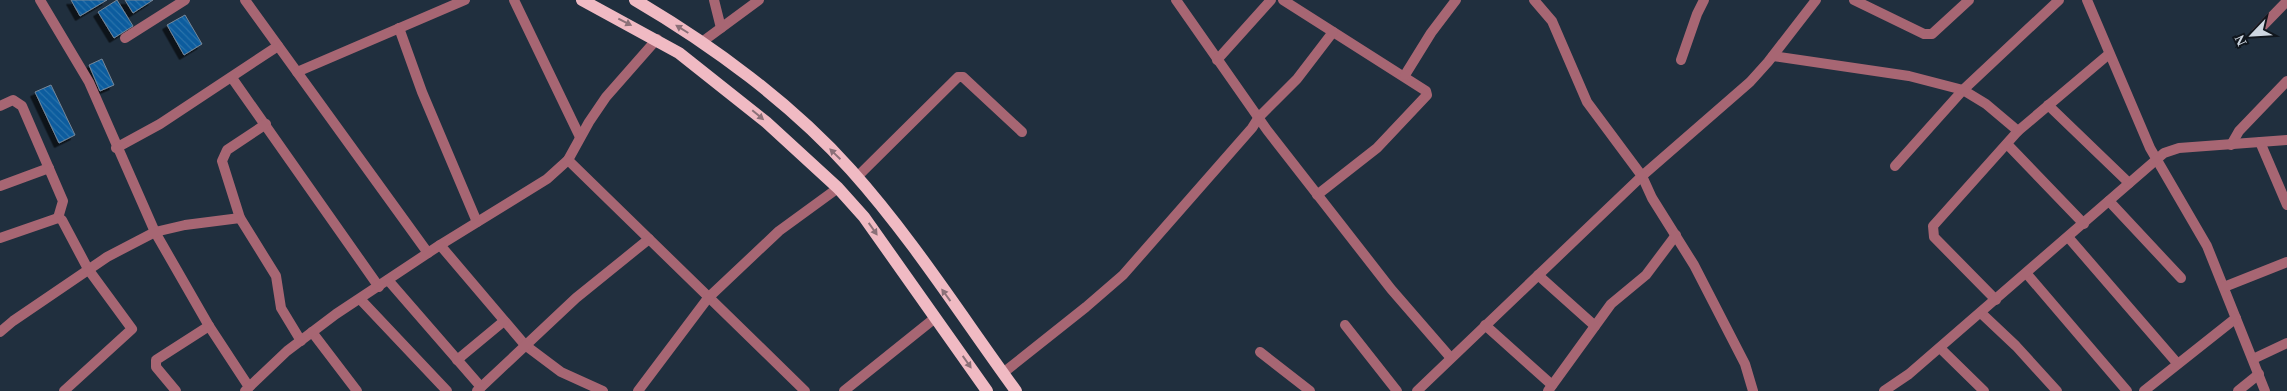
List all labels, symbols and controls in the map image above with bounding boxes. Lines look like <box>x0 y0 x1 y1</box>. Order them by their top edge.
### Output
north arrow <box>2227 10 2277 60</box>
one-way arrow <box>619 18 632 27</box>
one-way arrow <box>676 24 689 34</box>
text: N <box>2232 33 2250 48</box>
one-way arrow <box>752 109 764 120</box>
one-way arrow <box>829 148 841 160</box>
one-way arrow <box>868 223 878 236</box>
one-way arrow <box>941 288 951 302</box>
one-way arrow <box>962 355 972 369</box>

